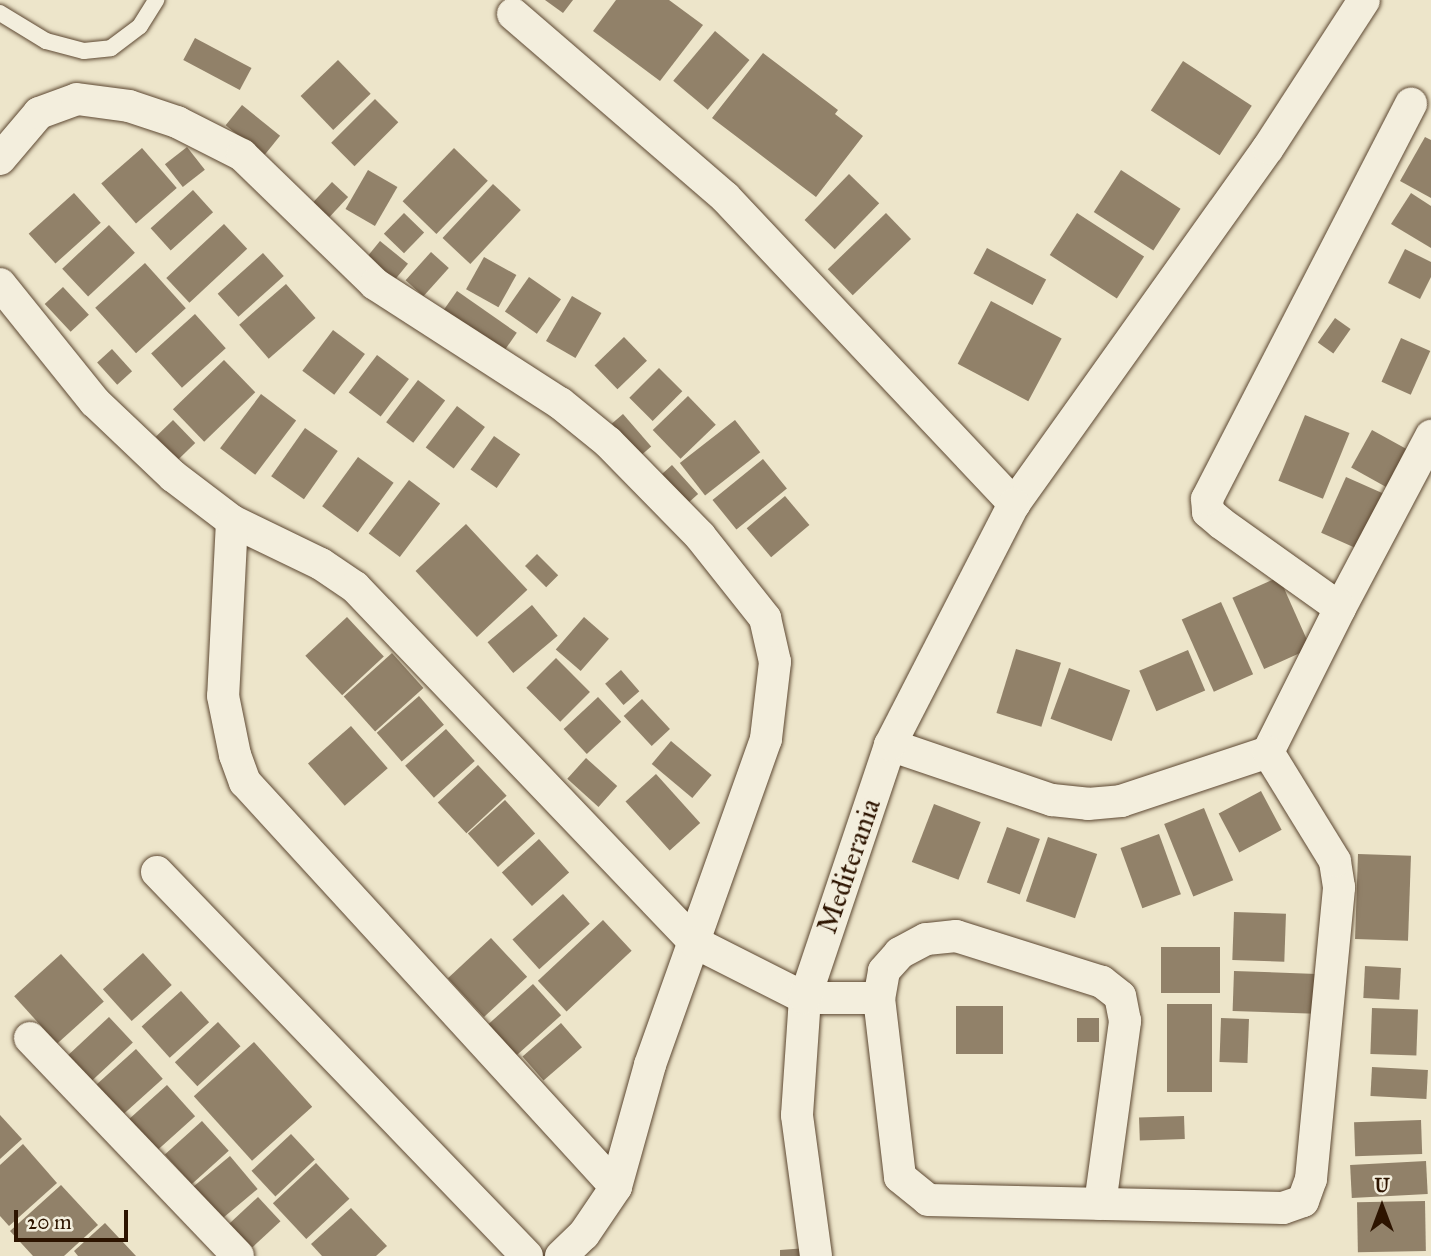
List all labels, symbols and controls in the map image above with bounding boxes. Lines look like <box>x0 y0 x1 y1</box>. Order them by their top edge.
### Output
street label: Mediterania <box>810 794 888 938</box>
north arrow <box>1347 1172 1417 1242</box>
text: U <box>1374 1174 1390 1197</box>
scale bar <box>18 1196 131 1240</box>
text: 20 m <box>27 1209 72 1235</box>

